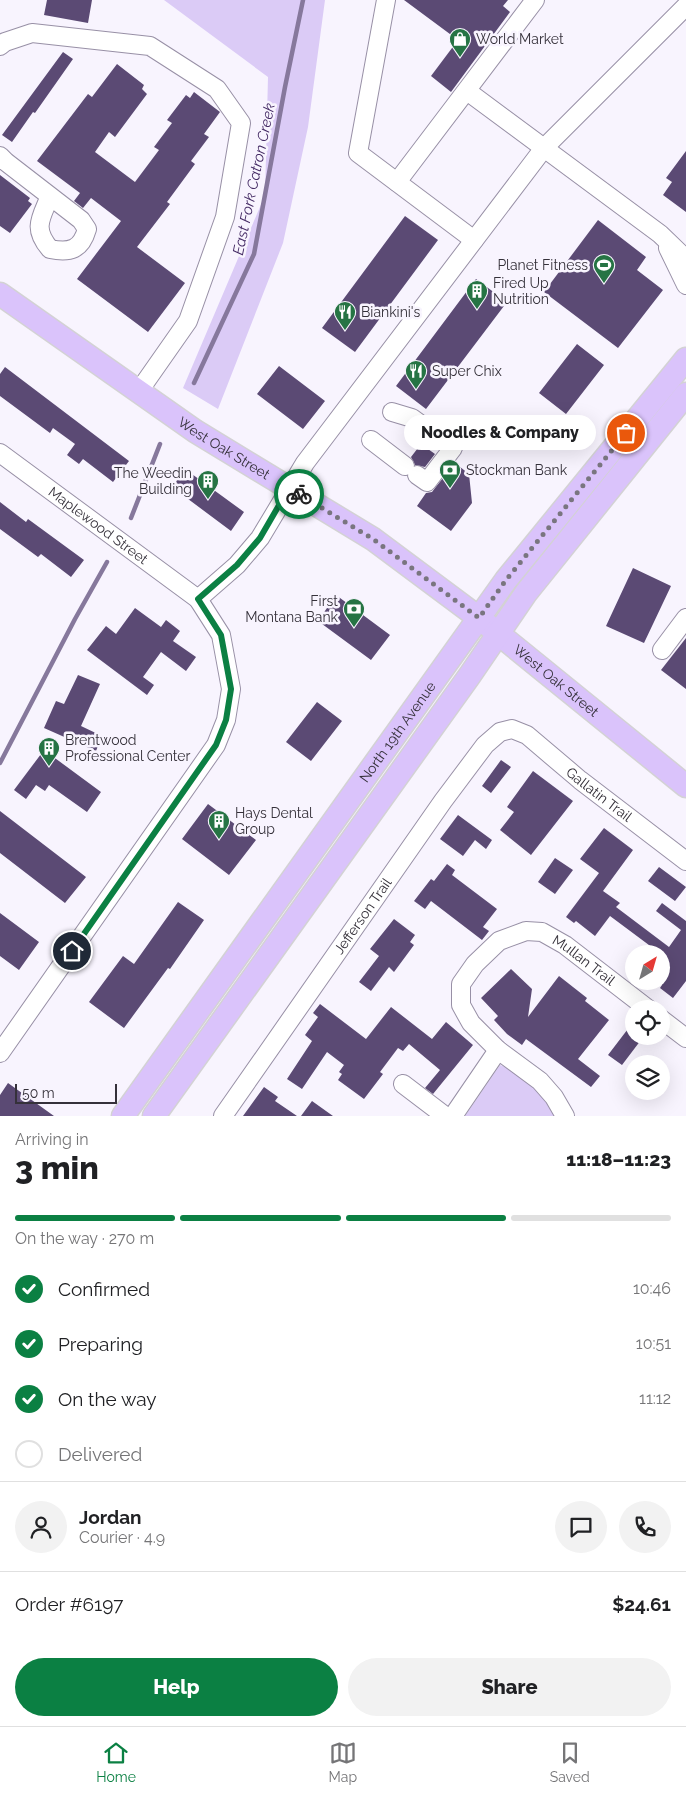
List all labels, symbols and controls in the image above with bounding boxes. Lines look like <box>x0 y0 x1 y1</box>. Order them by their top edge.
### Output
shop icon: World Market <box>448 27 472 58</box>
place label: World Market <box>476 31 564 47</box>
water label: East Fork Catron Creek <box>229 101 279 257</box>
sports icon: Planet Fitness <box>592 253 616 284</box>
place label: Planet Fitness <box>497 257 588 273</box>
place label: Fired Up Nutrition <box>493 275 549 307</box>
building icon: Fired Up Nutrition <box>465 279 489 310</box>
restaurant icon: Biankini's <box>333 300 357 331</box>
place label: Biankini's <box>361 304 420 320</box>
restaurant icon: Super Chix <box>404 359 428 390</box>
place label: Super Chix <box>432 363 502 379</box>
pin <box>605 412 647 454</box>
street label: West Oak Street <box>175 414 273 483</box>
callout: Noodles & Company <box>404 416 596 450</box>
icon: bag <box>612 419 640 447</box>
text: Noodles & Company <box>421 423 579 442</box>
bank icon: Stockman Bank <box>438 458 462 489</box>
place label: Stockman Bank <box>466 462 568 478</box>
place label: The Weedin Building <box>114 465 192 497</box>
building icon: The Weedin Building <box>196 469 220 500</box>
courier <box>274 469 324 519</box>
icon: bike <box>285 480 313 508</box>
street label: Maplewood Street <box>45 484 151 567</box>
place label: First Montana Bank <box>245 593 339 625</box>
bank icon: First Montana Bank <box>342 597 366 628</box>
street label: West Oak Street <box>510 641 602 720</box>
street label: North 19th Avenue <box>356 679 439 785</box>
place label: Brentwood Professional Center <box>65 732 191 764</box>
building icon: Brentwood Professional Center <box>37 736 61 767</box>
street label: Gallatin Trail <box>563 764 635 825</box>
place label: Hays Dental Group <box>235 805 313 837</box>
building icon: Hays Dental Group <box>207 809 231 840</box>
street label: Jefferson Trail <box>331 875 395 957</box>
pin <box>51 930 93 972</box>
street label: Mullan Trail <box>550 932 618 989</box>
icon: home <box>58 937 86 965</box>
north arrow <box>625 945 670 990</box>
map controls <box>625 945 670 1100</box>
button: locate <box>625 1000 670 1045</box>
button: layers <box>625 1055 670 1100</box>
scale bar <box>15 1081 118 1104</box>
text: 50 m <box>22 1085 55 1101</box>
text: Arriving in <box>15 1130 89 1149</box>
text: 11:18–11:23 <box>566 1148 671 1170</box>
text: 3 min <box>15 1149 99 1186</box>
text: On the way · 270 m <box>15 1229 154 1248</box>
icon: check <box>15 1275 43 1303</box>
text: Confirmed <box>58 1278 150 1300</box>
text: 10:46 <box>633 1279 671 1298</box>
icon: check <box>15 1330 43 1358</box>
text: Preparing <box>58 1333 143 1355</box>
text: 10:51 <box>636 1334 671 1353</box>
icon: check <box>15 1385 43 1413</box>
text: On the way <box>58 1388 157 1410</box>
text: 11:12 <box>639 1389 671 1408</box>
text: Delivered <box>58 1443 142 1465</box>
button: person <box>15 1501 67 1553</box>
button: chat <box>555 1501 607 1553</box>
button: phone <box>619 1501 671 1553</box>
text: Jordan <box>79 1506 142 1528</box>
text: Courier · 4.9 <box>79 1528 165 1547</box>
text: Order #6197 <box>15 1593 123 1615</box>
text: $24.61 <box>612 1593 671 1615</box>
button: Help <box>15 1658 338 1716</box>
button: Share <box>348 1658 671 1716</box>
tab: Home <box>96 1739 136 1785</box>
tab: Map <box>329 1739 357 1785</box>
tab: Saved <box>550 1739 590 1785</box>

